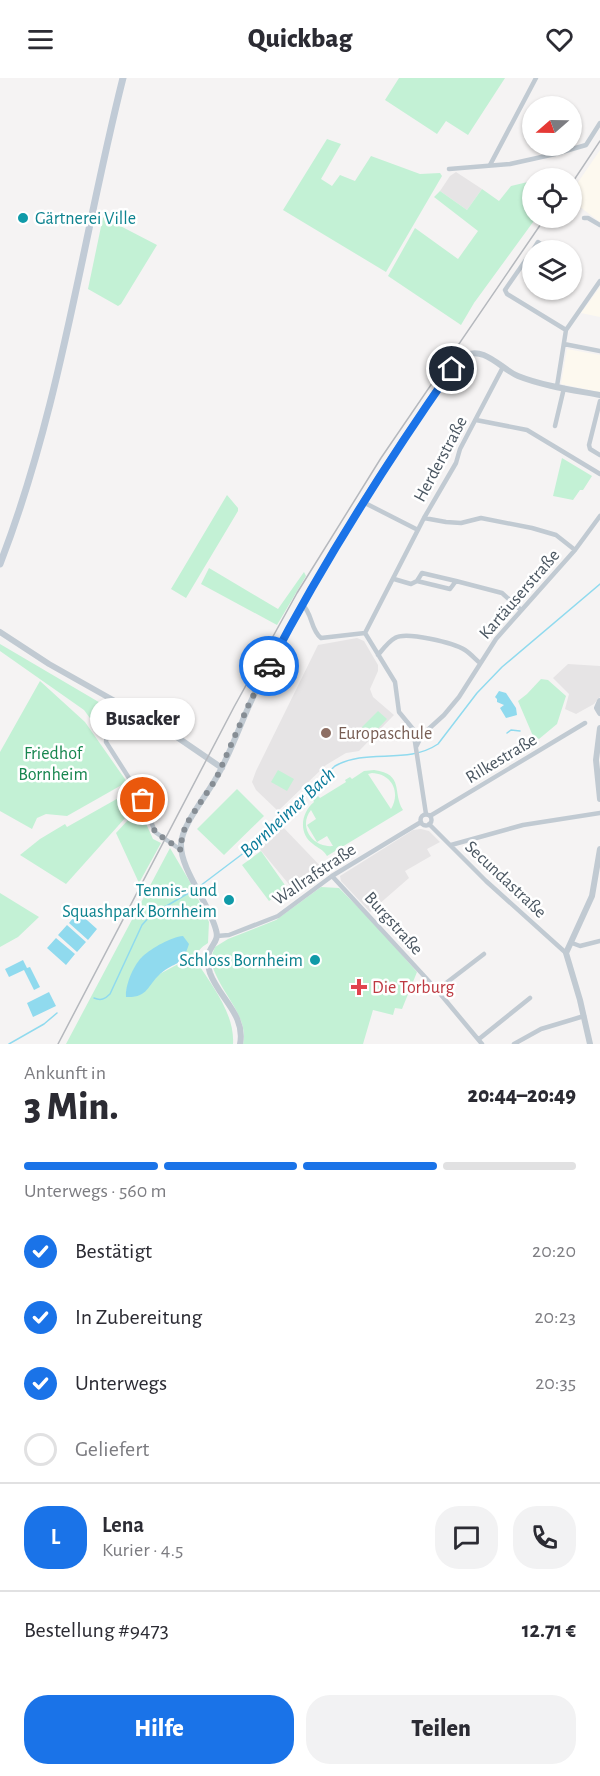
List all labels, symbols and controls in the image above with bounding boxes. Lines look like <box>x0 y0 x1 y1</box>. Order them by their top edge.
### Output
icon: menu <box>24 23 57 56</box>
icon: heart <box>543 23 576 56</box>
text: Quickbag <box>248 25 352 52</box>
north arrow <box>522 96 582 156</box>
map controls <box>522 96 582 300</box>
button: locate <box>522 168 582 228</box>
place label: Gärtnerei Ville <box>35 210 136 228</box>
marker: Gärtnerei Ville <box>16 211 30 225</box>
button: layers <box>522 240 582 300</box>
pin <box>426 343 477 394</box>
icon: home <box>435 352 468 385</box>
street label: Herderstraße <box>411 414 471 505</box>
street label: Kartäuserstraße <box>476 546 563 643</box>
courier <box>239 636 299 696</box>
icon: car <box>253 650 286 683</box>
callout: Busacker <box>90 698 195 740</box>
text: Busacker <box>105 709 180 729</box>
place label: Europaschule <box>338 725 432 743</box>
marker: Europaschule <box>319 726 333 740</box>
street label: Rilkestraße <box>463 731 540 787</box>
park label: Friedhof Bornheim <box>18 745 88 784</box>
water label: Bornheimer Bach <box>236 764 339 862</box>
pin <box>117 774 168 825</box>
icon: bag <box>126 783 159 816</box>
street label: Secundastraße <box>461 838 549 922</box>
street label: Wallrafstraße <box>270 840 359 909</box>
place label: Tennis- und Squashpark Bornheim <box>62 882 217 921</box>
street label: Burgstraße <box>361 889 426 959</box>
marker: Tennis- und Squashpark Bornheim <box>222 893 236 907</box>
place label: Schloss Bornheim <box>179 952 303 970</box>
marker: Schloss Bornheim <box>308 953 322 967</box>
marker: Die Torburg <box>350 978 368 996</box>
place label: Die Torburg <box>372 979 454 997</box>
text: Ankunft in <box>24 1063 106 1083</box>
text: 20:44–20:49 <box>467 1084 576 1106</box>
text: 3 Min. <box>24 1088 118 1127</box>
text: Unterwegs · 560 m <box>24 1181 167 1201</box>
icon: check <box>24 1235 57 1268</box>
text: Bestätigt <box>75 1240 152 1262</box>
text: 20:20 <box>532 1241 576 1261</box>
icon: check <box>24 1301 57 1334</box>
text: In Zubereitung <box>75 1306 202 1328</box>
text: 20:23 <box>534 1307 576 1327</box>
icon: check <box>24 1367 57 1400</box>
text: Unterwegs <box>75 1372 167 1394</box>
text: 20:35 <box>535 1373 576 1393</box>
text: Geliefert <box>75 1438 149 1460</box>
button: chat <box>435 1506 498 1569</box>
button: phone <box>513 1506 576 1569</box>
text: Lena <box>102 1514 144 1536</box>
text: L <box>51 1526 60 1548</box>
text: Kurier · 4.5 <box>102 1540 183 1560</box>
text: Bestellung #9473 <box>24 1619 169 1641</box>
text: 12.71 € <box>522 1619 576 1641</box>
button: Hilfe <box>24 1695 294 1764</box>
button: Teilen <box>306 1695 576 1764</box>

